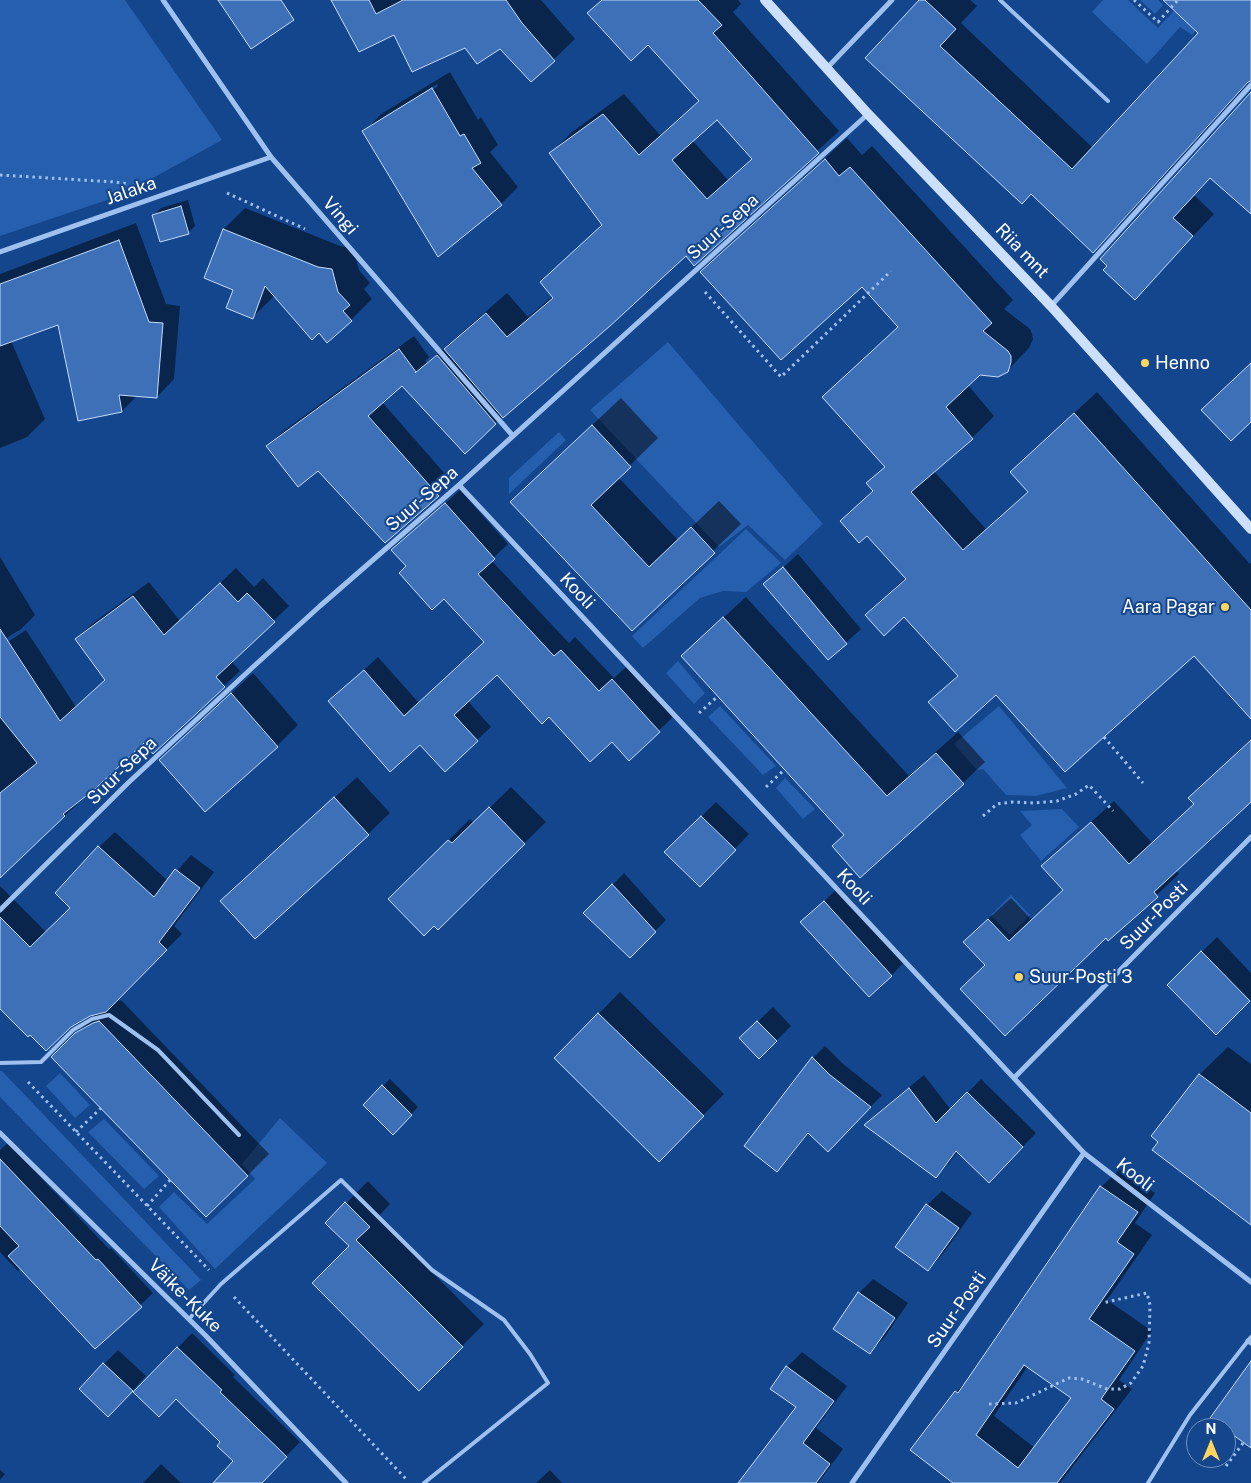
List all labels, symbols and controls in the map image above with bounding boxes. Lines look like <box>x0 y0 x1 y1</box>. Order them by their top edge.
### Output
street label: Jalaka <box>103 172 159 210</box>
street label: Suur-Sepa <box>683 189 763 265</box>
street label: Vingi <box>318 193 362 239</box>
street label: Riia mnt <box>991 219 1053 283</box>
place label: Henno <box>1155 352 1210 374</box>
marker: Henno <box>1139 357 1151 369</box>
street label: Suur-Sepa <box>382 462 462 536</box>
street label: Kooli <box>555 568 599 614</box>
place label: Aara Pagar <box>1122 596 1215 618</box>
marker: Aara Pagar <box>1219 601 1231 613</box>
street label: Suur-Sepa <box>83 733 161 809</box>
street label: Kooli <box>832 864 876 910</box>
street label: Suur-Posti <box>1115 877 1193 955</box>
place label: Suur-Posti 3 <box>1029 966 1133 988</box>
marker: Suur-Posti 3 <box>1013 971 1025 983</box>
street label: Kooli <box>1112 1154 1158 1196</box>
street label: Väike-Kuke <box>144 1255 226 1337</box>
street label: Suur-Posti <box>923 1268 991 1352</box>
north arrow <box>1186 1418 1236 1468</box>
text: N <box>1206 1421 1216 1437</box>

